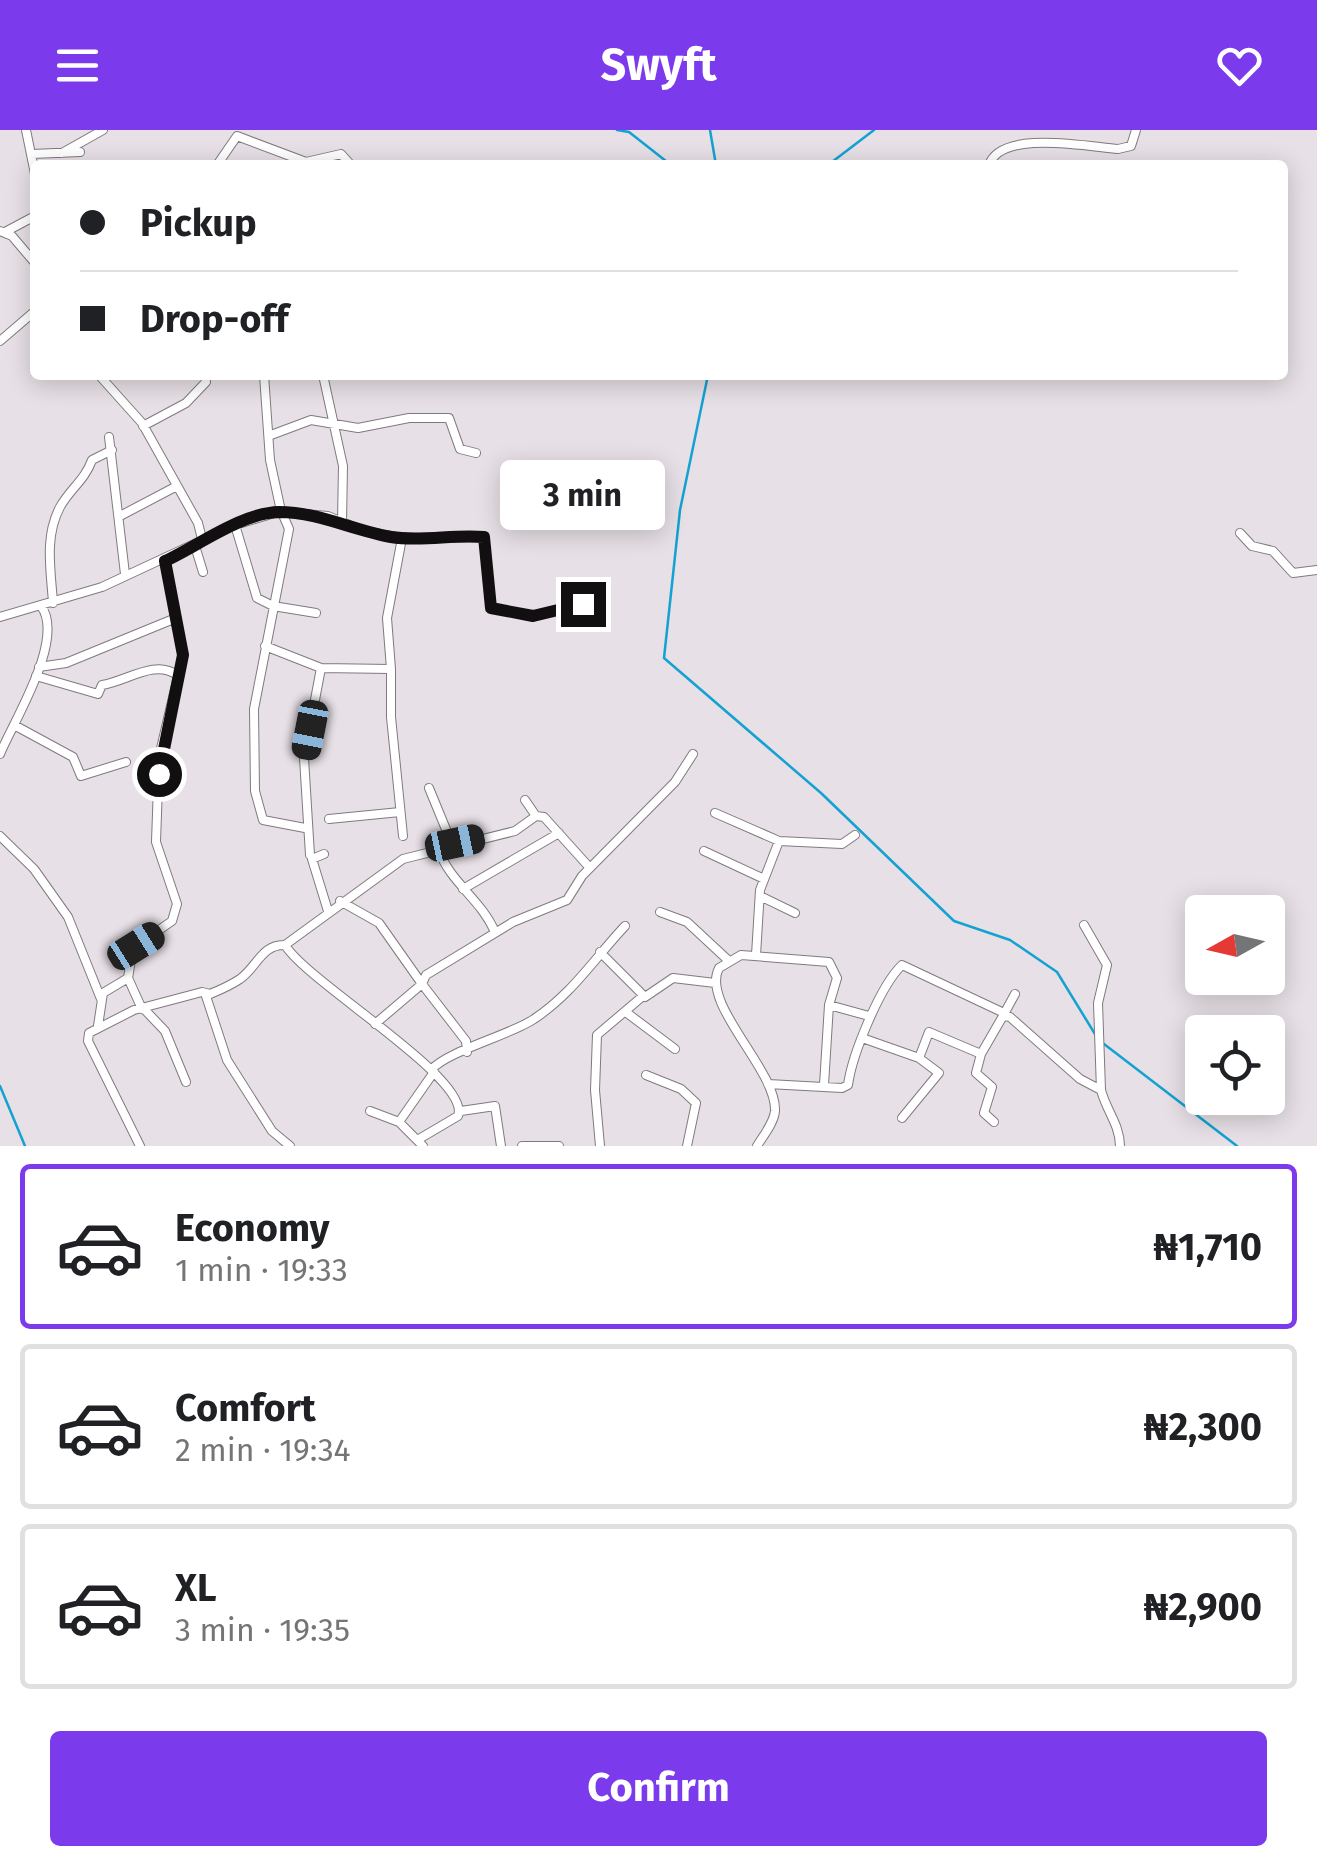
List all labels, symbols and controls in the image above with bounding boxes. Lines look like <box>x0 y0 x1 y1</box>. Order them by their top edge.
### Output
icon: menu <box>50 38 105 93</box>
text: Swyft <box>600 38 717 92</box>
icon: heart <box>1212 38 1267 93</box>
text: Pickup <box>140 200 257 246</box>
text: Drop-off <box>140 296 288 342</box>
callout: 3 min <box>500 459 666 529</box>
text: 3 min <box>543 476 622 514</box>
route end <box>561 582 606 627</box>
car <box>290 698 330 762</box>
route start <box>137 752 182 797</box>
car <box>423 822 487 864</box>
north arrow <box>1185 895 1285 995</box>
map controls <box>1185 895 1285 1115</box>
car <box>103 917 169 975</box>
button: locate <box>1185 1015 1285 1115</box>
icon: car <box>55 1202 145 1292</box>
text: Economy <box>175 1205 330 1251</box>
text: ₦1,710 <box>1153 1224 1262 1270</box>
text: 1 min · 19:33 <box>175 1251 348 1289</box>
icon: car <box>55 1382 145 1472</box>
text: Comfort <box>175 1385 316 1431</box>
text: ₦2,300 <box>1143 1404 1262 1450</box>
text: 2 min · 19:34 <box>175 1431 351 1469</box>
icon: car <box>55 1562 145 1652</box>
text: XL <box>175 1565 217 1611</box>
text: ₦2,900 <box>1143 1584 1262 1630</box>
text: 3 min · 19:35 <box>175 1611 350 1649</box>
button: Confirm <box>50 1731 1267 1846</box>

